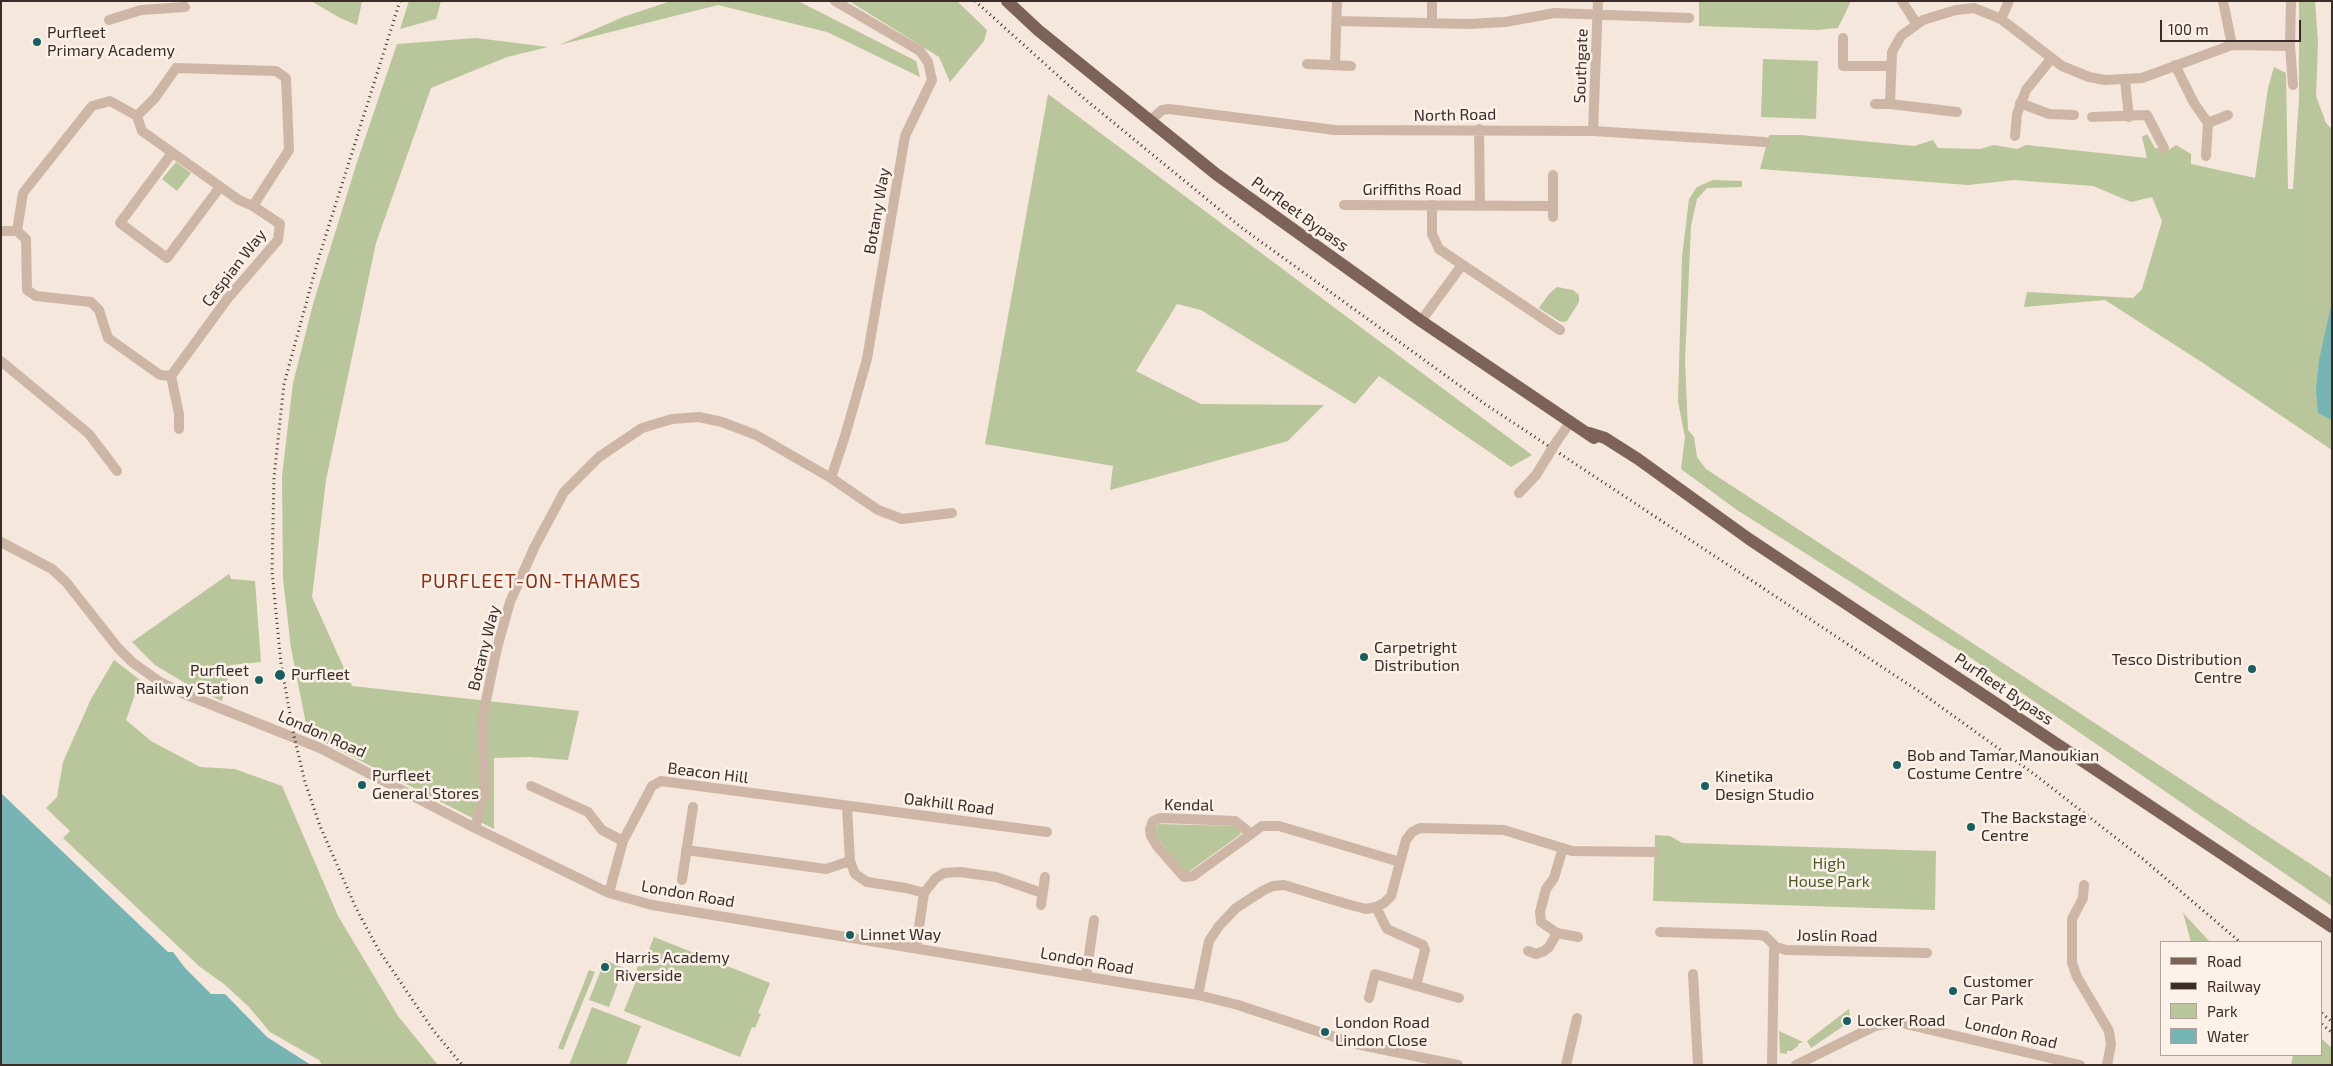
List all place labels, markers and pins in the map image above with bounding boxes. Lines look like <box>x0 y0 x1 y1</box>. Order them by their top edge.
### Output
place label: Purfleet Primary Academy <box>47 23 175 61</box>
marker: Purfleet Primary Academy <box>31 36 43 48</box>
place label: Carpetright Distribution <box>1374 638 1460 676</box>
place label: Tesco Distribution Centre <box>2112 650 2242 688</box>
marker: Carpetright Distribution <box>1358 651 1370 663</box>
place label: Purfleet Railway Station <box>136 661 249 699</box>
marker: Tesco Distribution Centre <box>2246 663 2258 675</box>
place label: Purfleet <box>291 665 350 685</box>
marker: Purfleet <box>273 668 287 682</box>
marker: Purfleet Railway Station <box>253 674 265 686</box>
place label: Bob and Tamar Manoukian Costume Centre <box>1907 746 2099 784</box>
marker: Bob and Tamar Manoukian Costume Centre <box>1891 759 1903 771</box>
place label: Purfleet General Stores <box>372 766 479 804</box>
place label: Kinetika Design Studio <box>1715 767 1814 805</box>
marker: Purfleet General Stores <box>356 779 368 791</box>
marker: Kinetika Design Studio <box>1699 780 1711 792</box>
place label: The Backstage Centre <box>1981 808 2087 846</box>
marker: The Backstage Centre <box>1965 821 1977 833</box>
place label: Linnet Way <box>860 925 941 945</box>
marker: Linnet Way <box>844 929 856 941</box>
place label: Harris Academy Riverside <box>615 948 730 986</box>
marker: Harris Academy Riverside <box>599 961 611 973</box>
place label: Customer Car Park <box>1963 972 2034 1010</box>
marker: Customer Car Park <box>1947 985 1959 997</box>
place label: Locker Road <box>1857 1011 1945 1031</box>
place label: London Road Lindon Close <box>1335 1013 1430 1051</box>
marker: Locker Road <box>1841 1015 1853 1027</box>
marker: London Road Lindon Close <box>1319 1026 1331 1038</box>

